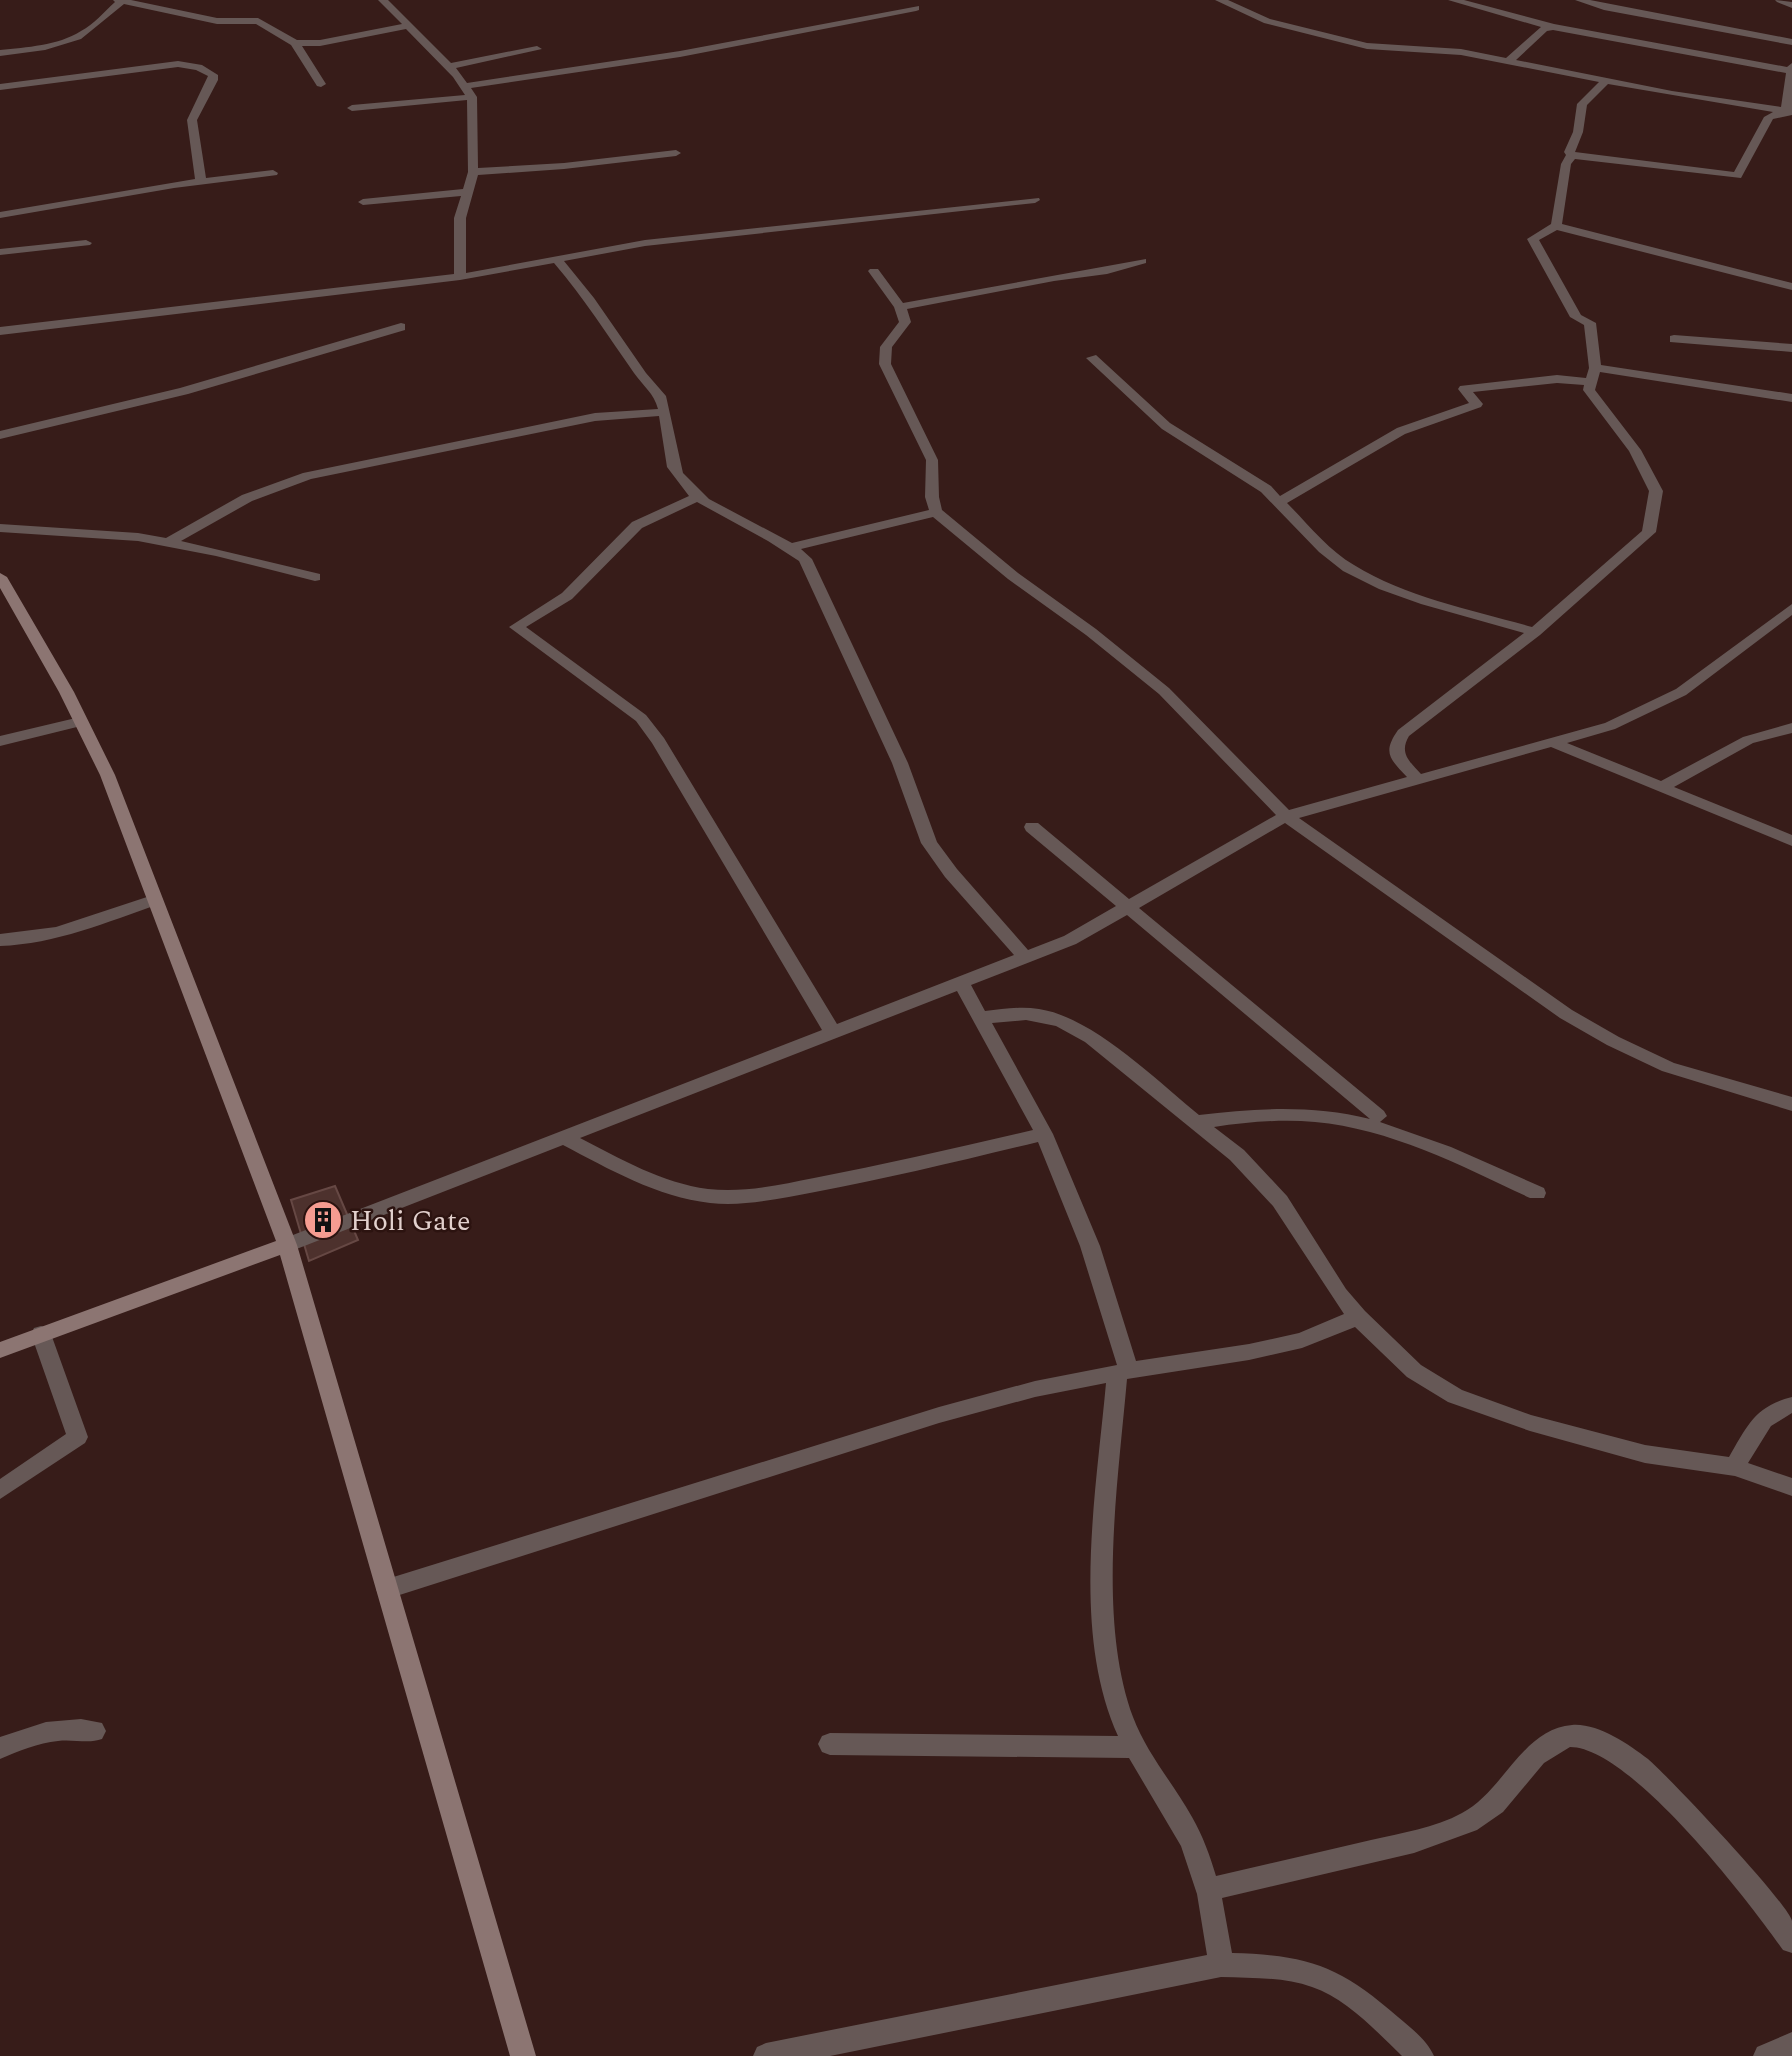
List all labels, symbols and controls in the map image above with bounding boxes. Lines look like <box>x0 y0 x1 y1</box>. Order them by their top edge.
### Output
building icon: Holi Gate <box>302 1199 344 1241</box>
place label: Holi Gate <box>350 1200 470 1243</box>

